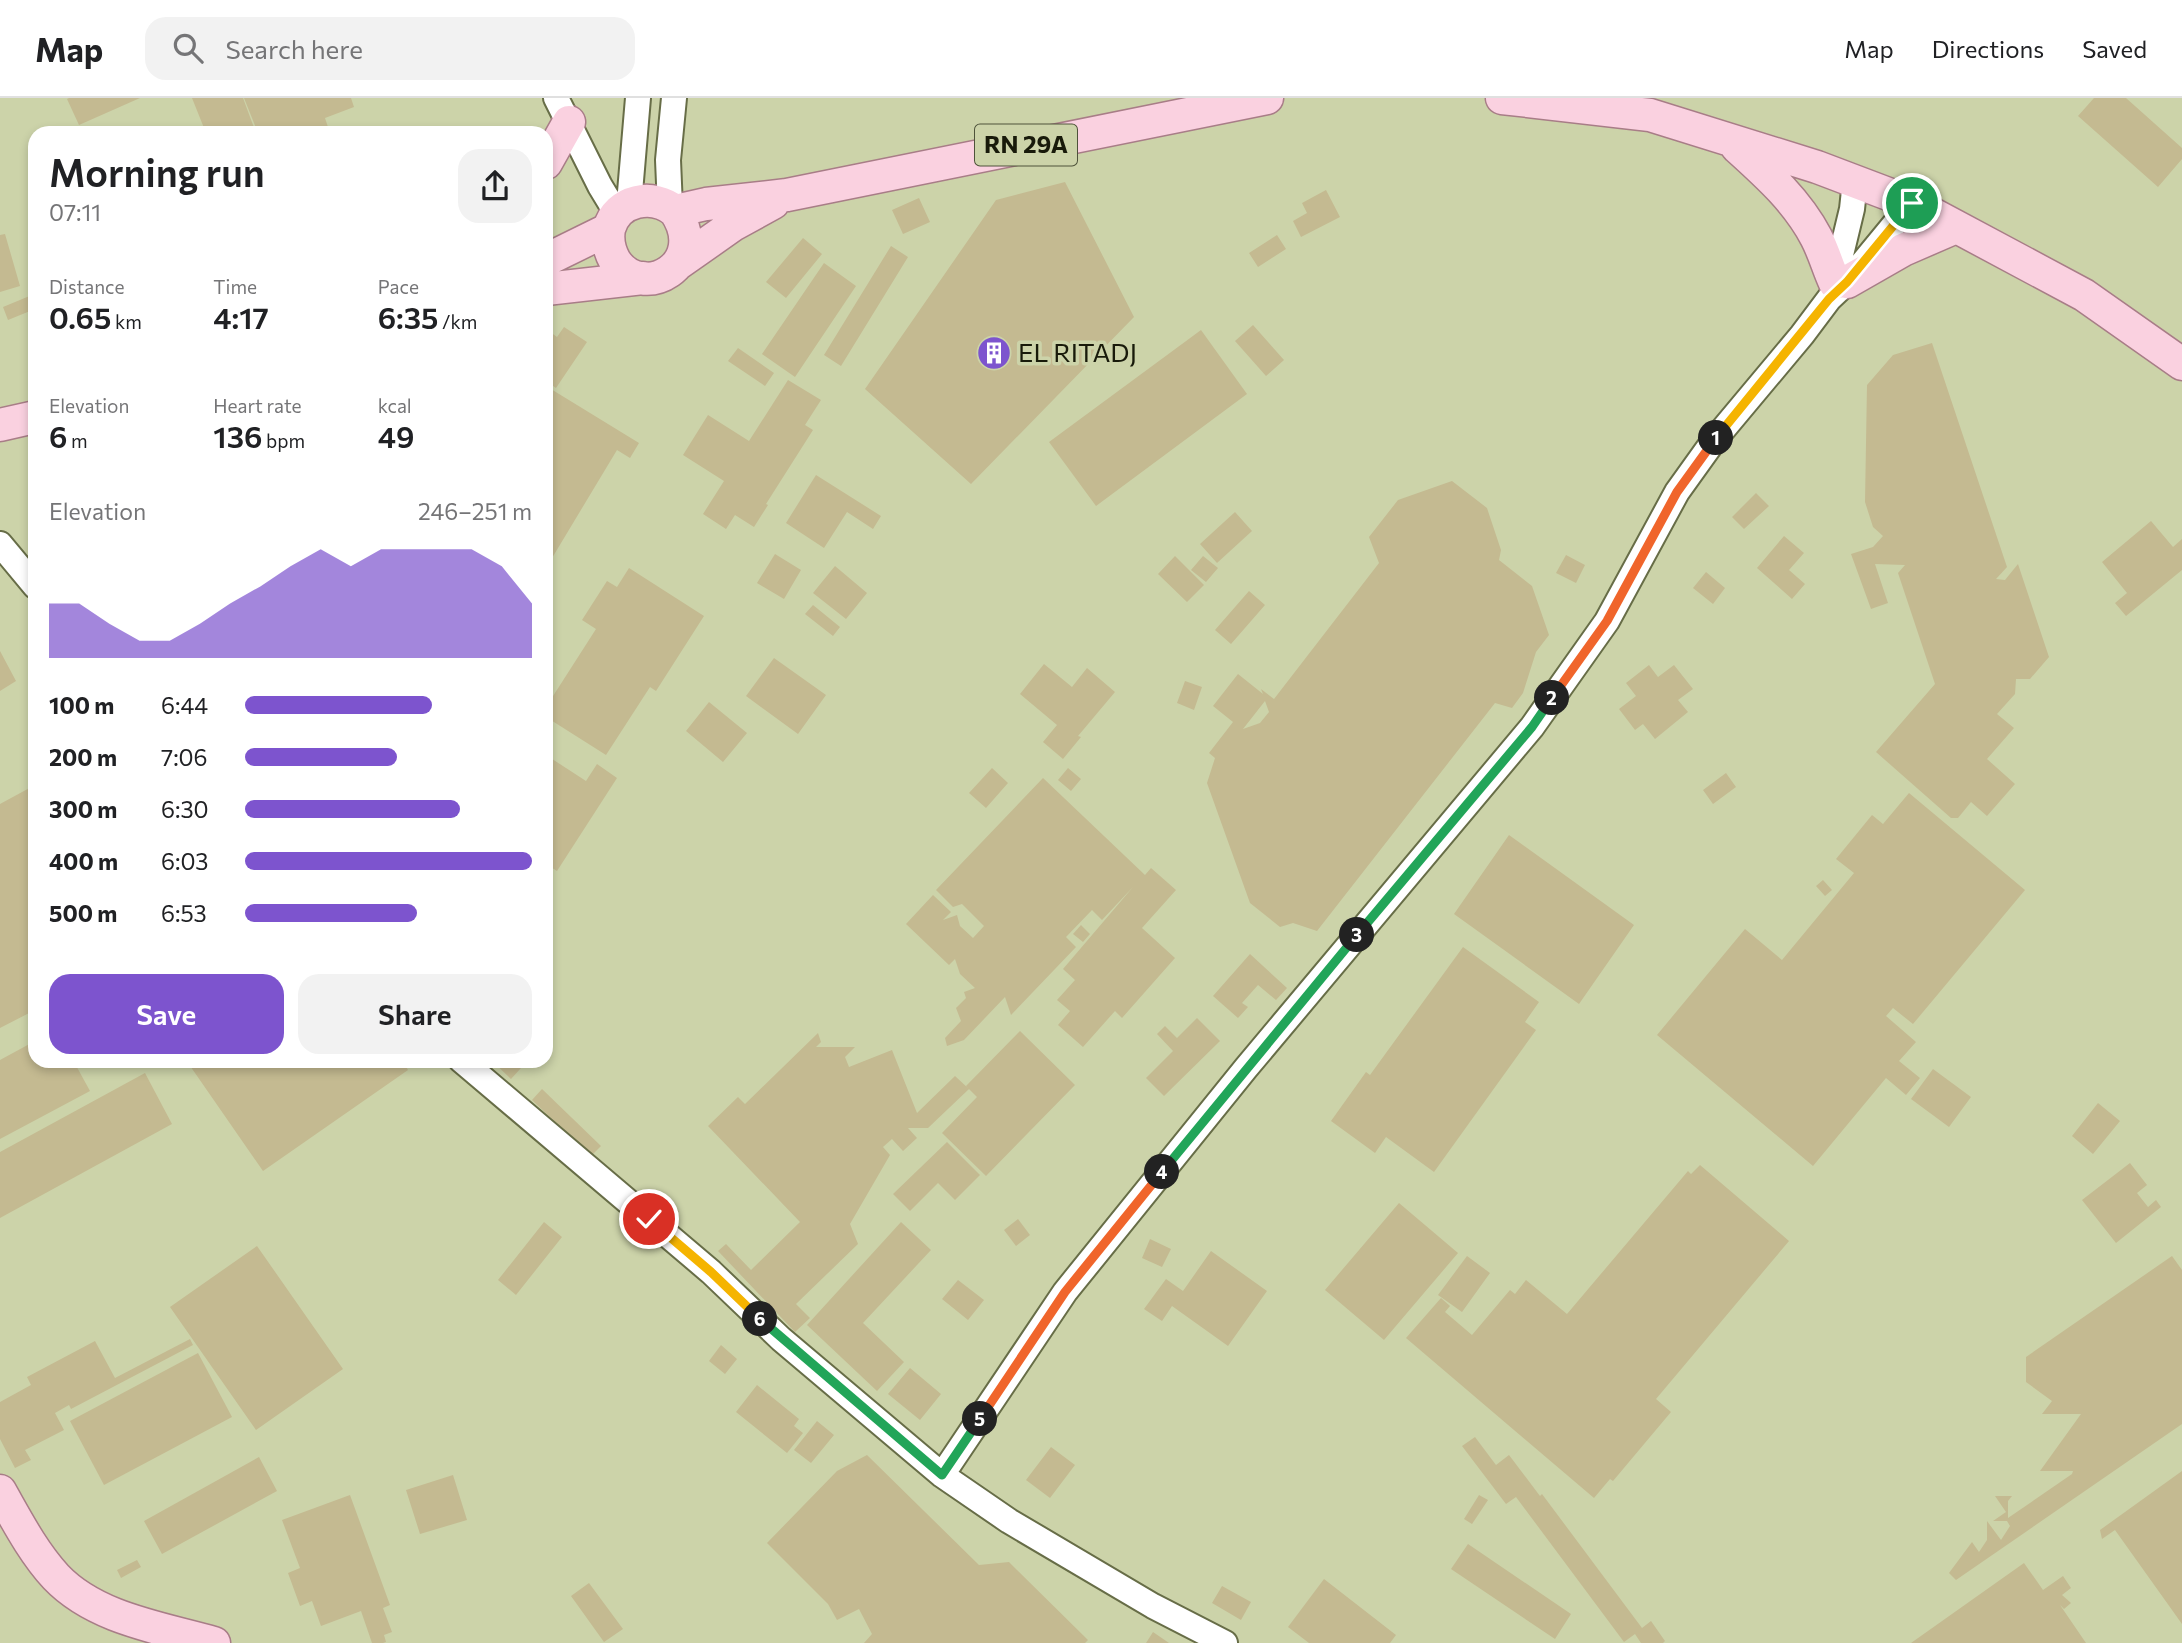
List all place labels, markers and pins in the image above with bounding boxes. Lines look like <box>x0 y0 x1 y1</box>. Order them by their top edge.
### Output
pin <box>1882 173 1942 233</box>
building icon: EL RITADJ <box>975 334 1013 372</box>
place label: EL RITADJ <box>1018 336 1137 367</box>
pin: 1 <box>1698 420 1734 456</box>
pin: 2 <box>1534 680 1570 716</box>
pin: 3 <box>1340 918 1374 952</box>
pin: 4 <box>1144 1154 1180 1190</box>
pin <box>619 1189 679 1249</box>
pin: 6 <box>742 1302 778 1336</box>
pin: 5 <box>962 1402 998 1436</box>

